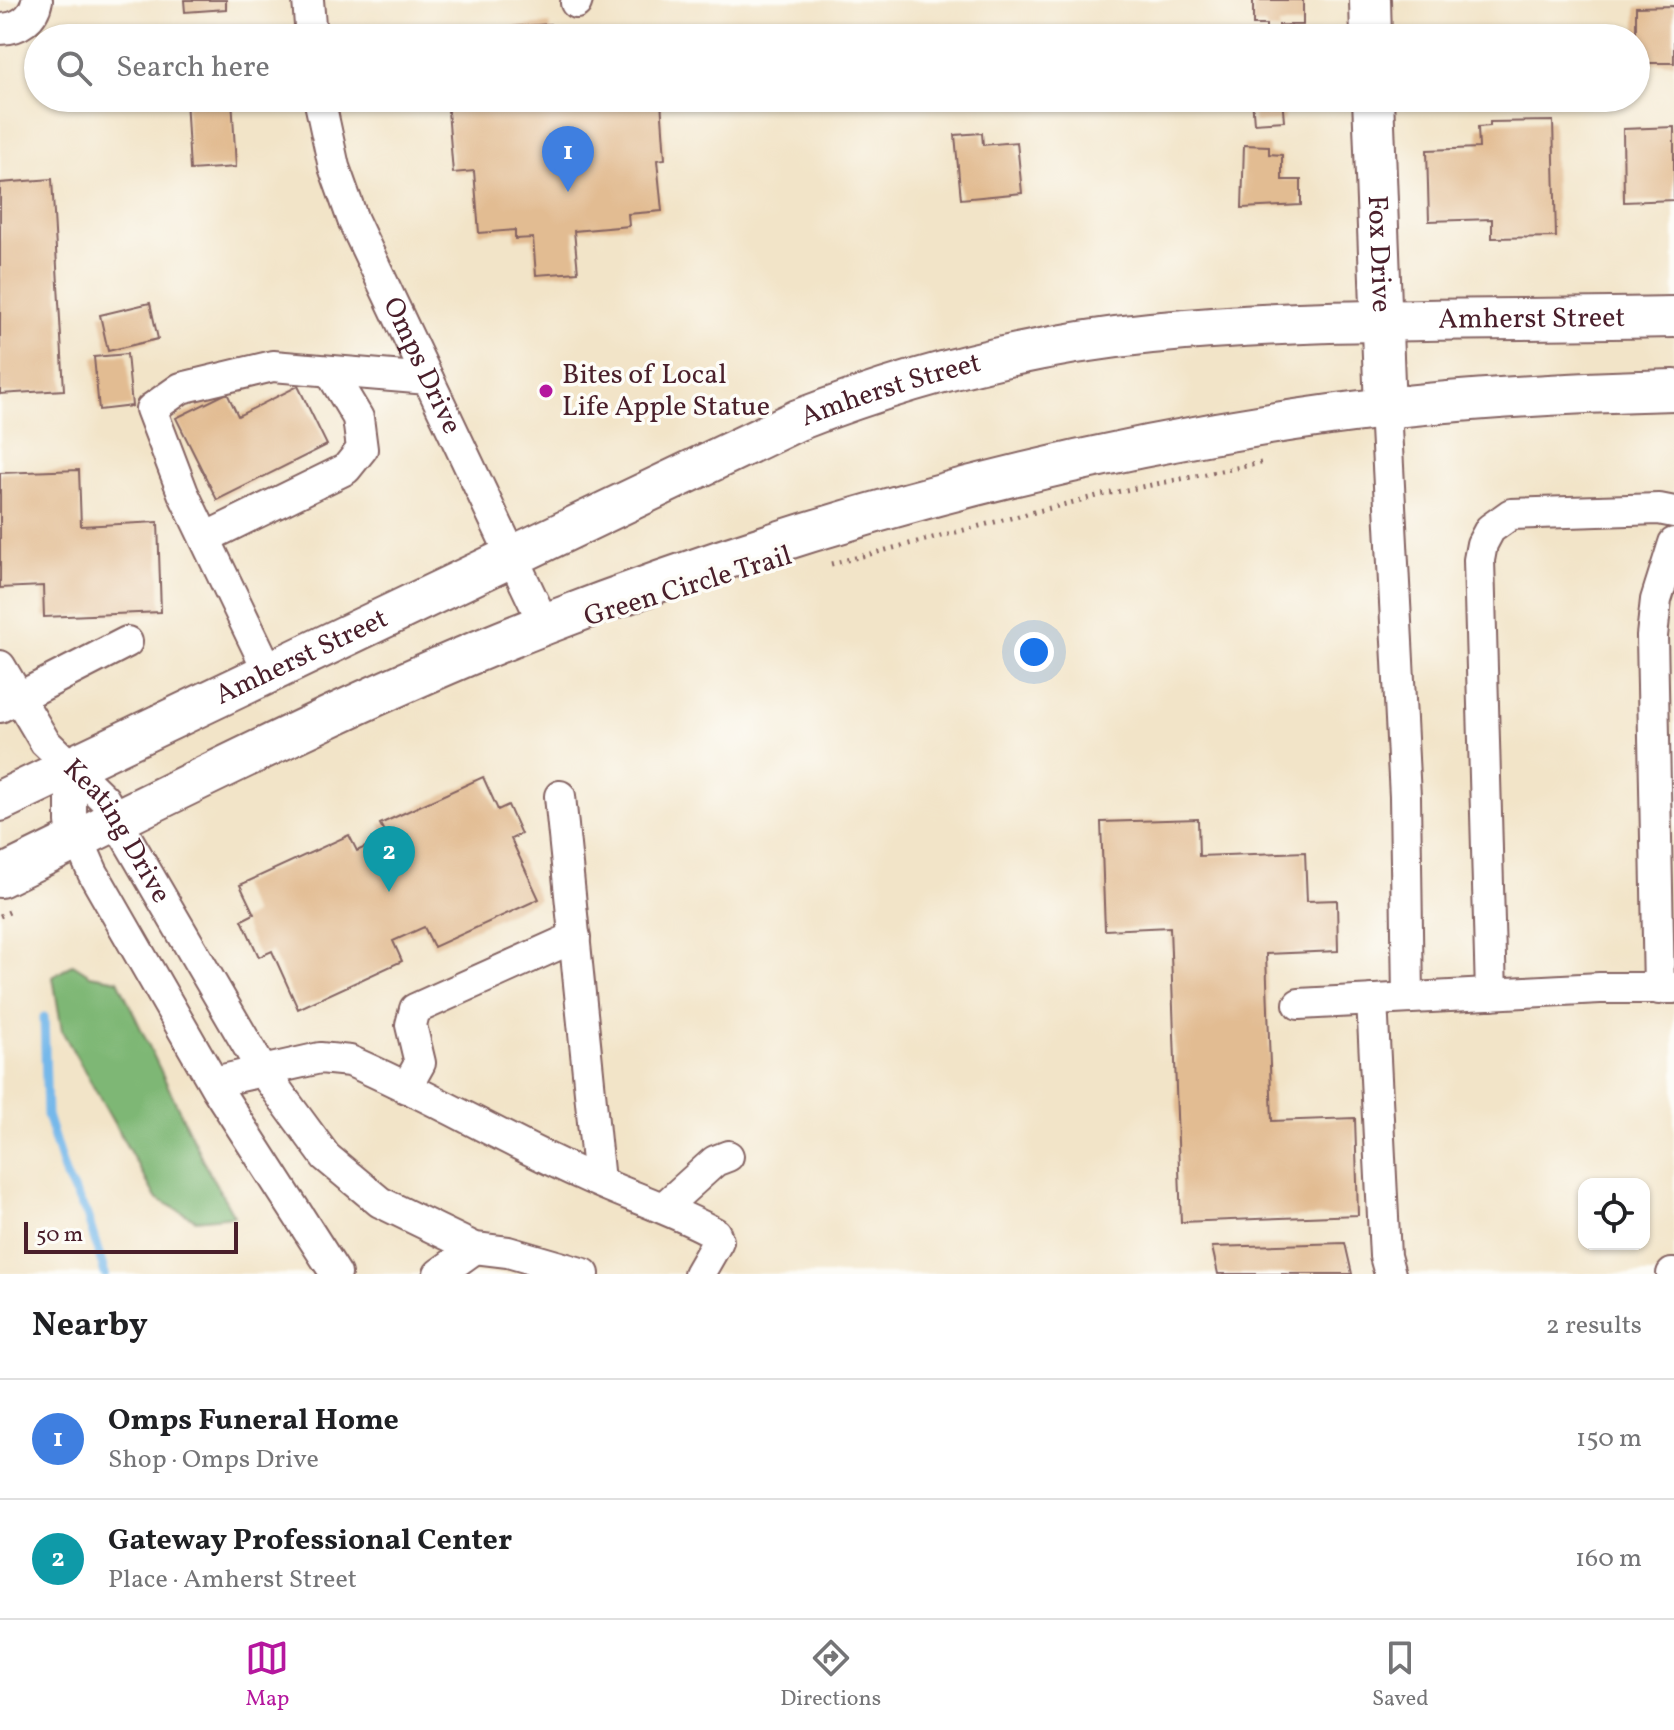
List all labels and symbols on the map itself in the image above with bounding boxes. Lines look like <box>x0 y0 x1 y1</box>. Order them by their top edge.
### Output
pin: 1 <box>542 126 594 192</box>
street label: Fox Drive <box>1357 195 1401 313</box>
street label: Omps Drive <box>373 291 471 441</box>
street label: Amherst Street <box>1438 298 1626 339</box>
street label: Amherst Street <box>795 344 985 437</box>
place label: Bites of Local Life Apple Statue <box>562 356 770 427</box>
marker: Bites of Local Life Apple Statue <box>537 382 555 400</box>
street label: Green Circle Trail <box>579 537 797 637</box>
street label: Amherst Street <box>209 599 394 715</box>
your location <box>1014 632 1054 672</box>
street label: Keating Drive <box>54 750 180 910</box>
pin: 2 <box>363 826 415 892</box>
scale bar <box>24 1218 238 1254</box>

